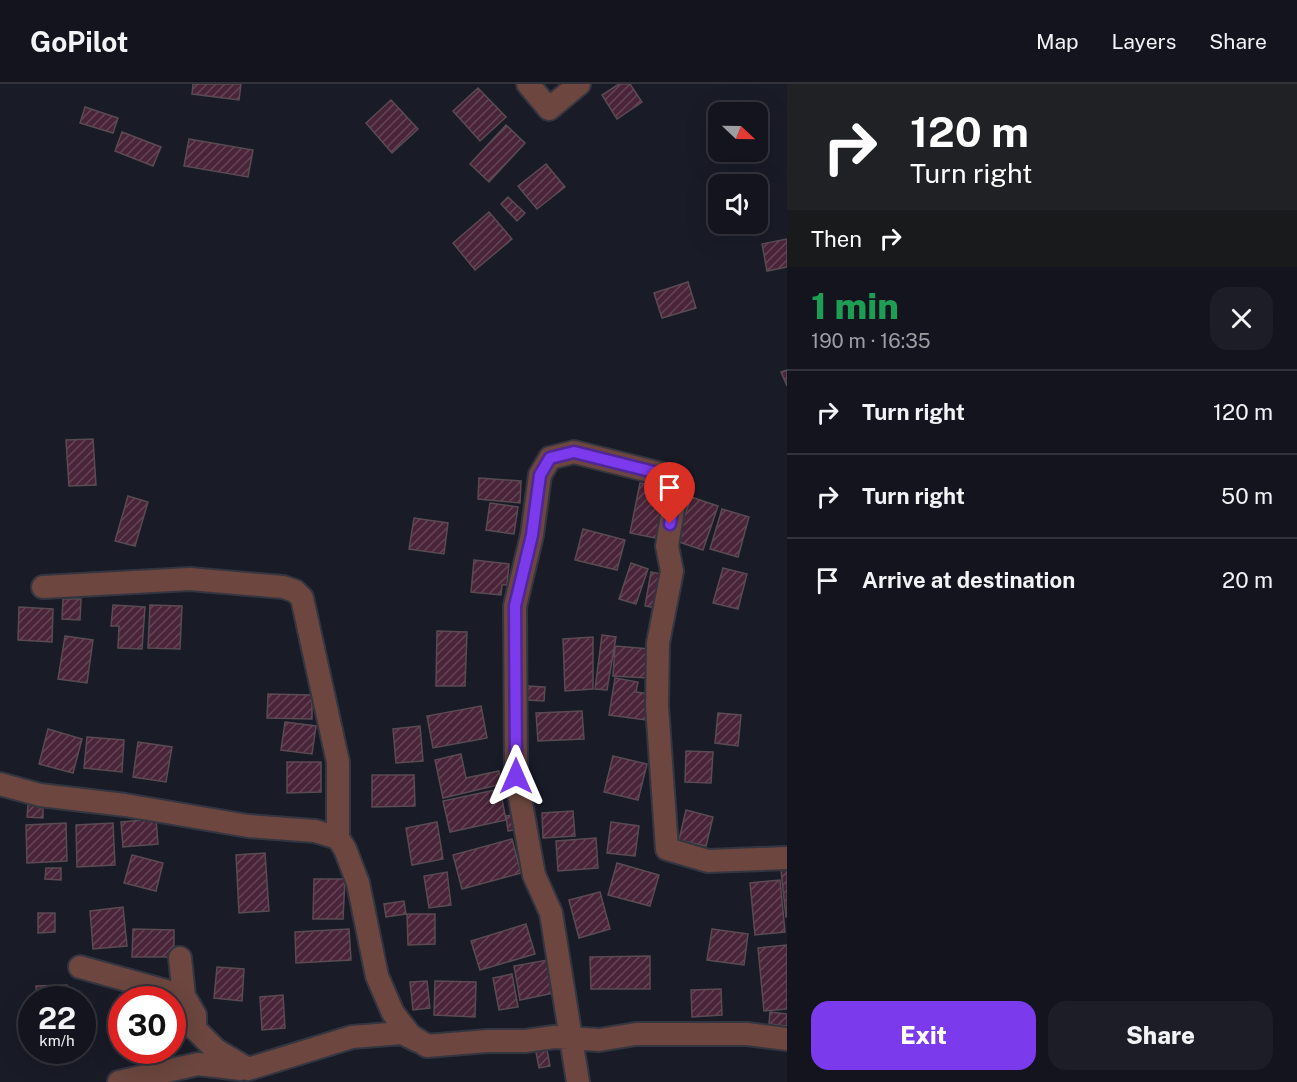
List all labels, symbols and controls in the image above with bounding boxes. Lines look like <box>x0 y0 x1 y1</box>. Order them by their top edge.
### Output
text: GoPilot <box>30 25 129 58</box>
text: Map <box>1036 29 1079 54</box>
text: Layers <box>1112 29 1176 54</box>
text: Share <box>1209 29 1267 54</box>
north arrow <box>708 102 768 162</box>
map controls <box>708 102 768 234</box>
text: 120 m <box>910 107 1029 156</box>
icon: right <box>811 108 889 186</box>
text: Turn right <box>910 157 1033 189</box>
button: sound <box>708 174 768 234</box>
icon: right <box>874 222 907 255</box>
text: Then <box>811 226 862 252</box>
text: 1 min <box>811 285 899 327</box>
button: close <box>1210 287 1273 350</box>
text: 190 m · 16:35 <box>811 329 931 353</box>
icon: right <box>811 396 844 429</box>
text: Turn right <box>862 399 965 425</box>
text: 120 m <box>1213 399 1273 425</box>
pin <box>644 462 695 524</box>
icon: arrive <box>653 471 686 504</box>
icon: right <box>811 480 844 513</box>
text: Turn right <box>862 483 965 509</box>
text: 50 m <box>1221 483 1273 509</box>
icon: arrive <box>811 564 844 597</box>
text: Arrive at destination <box>862 567 1075 593</box>
text: 20 m <box>1222 567 1273 593</box>
position arrow <box>484 744 548 808</box>
speed limit sign: 30 <box>108 986 186 1064</box>
text: 22 <box>38 1000 76 1036</box>
button: Exit <box>811 1001 1036 1070</box>
button: Share <box>1048 1001 1273 1070</box>
text: km/h <box>39 1032 75 1049</box>

